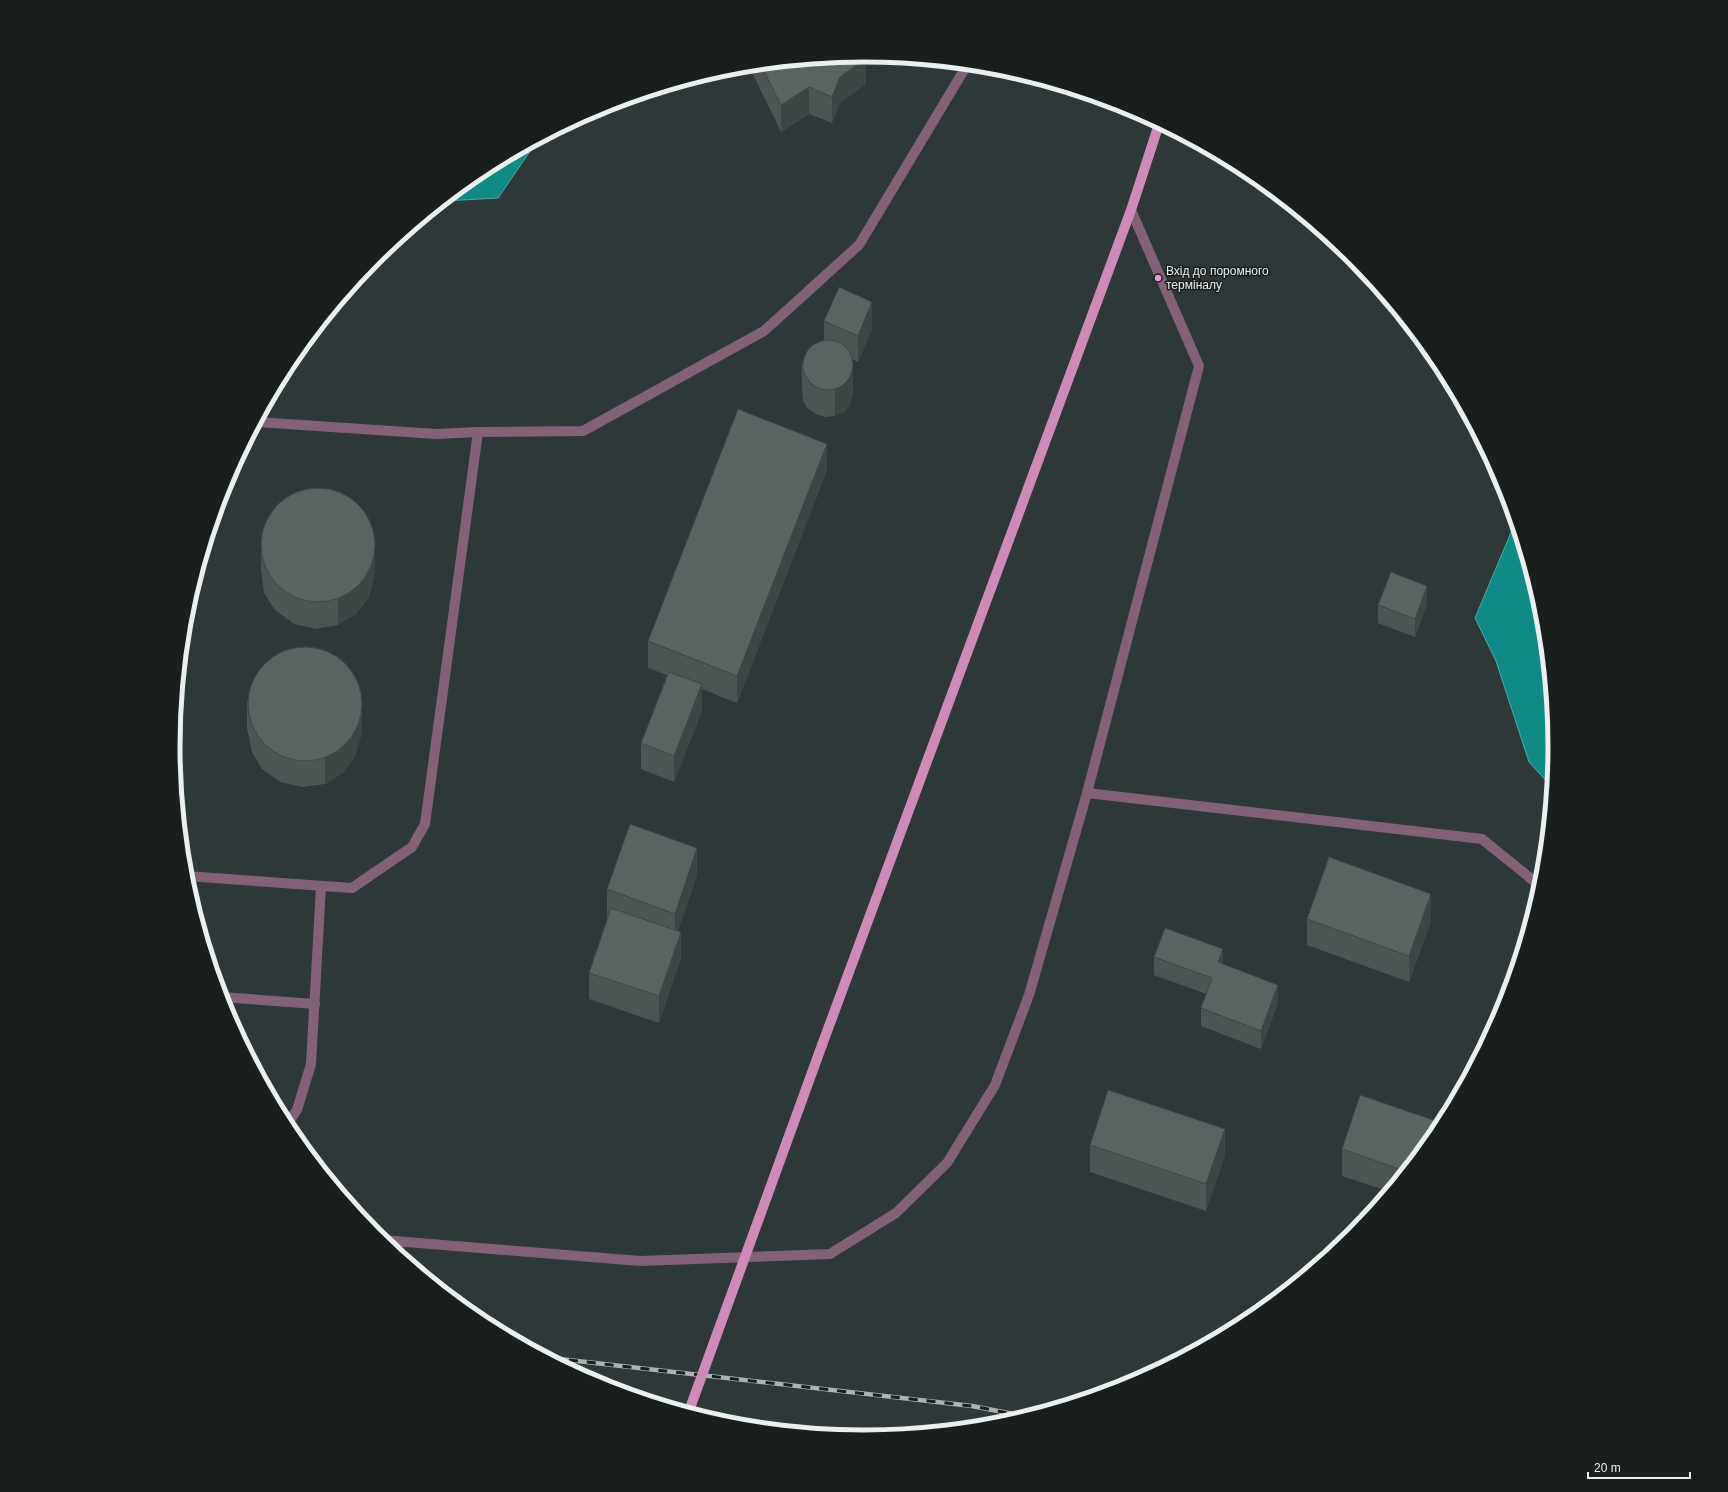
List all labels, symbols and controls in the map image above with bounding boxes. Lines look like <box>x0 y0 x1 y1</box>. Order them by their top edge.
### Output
place label: Вхід до поромного терміналу <box>1166 264 1269 292</box>
marker: Вхід до поромного терміналу <box>1153 273 1163 283</box>
scale bar <box>1588 1454 1690 1480</box>
text: 20 m <box>1594 1461 1621 1475</box>

